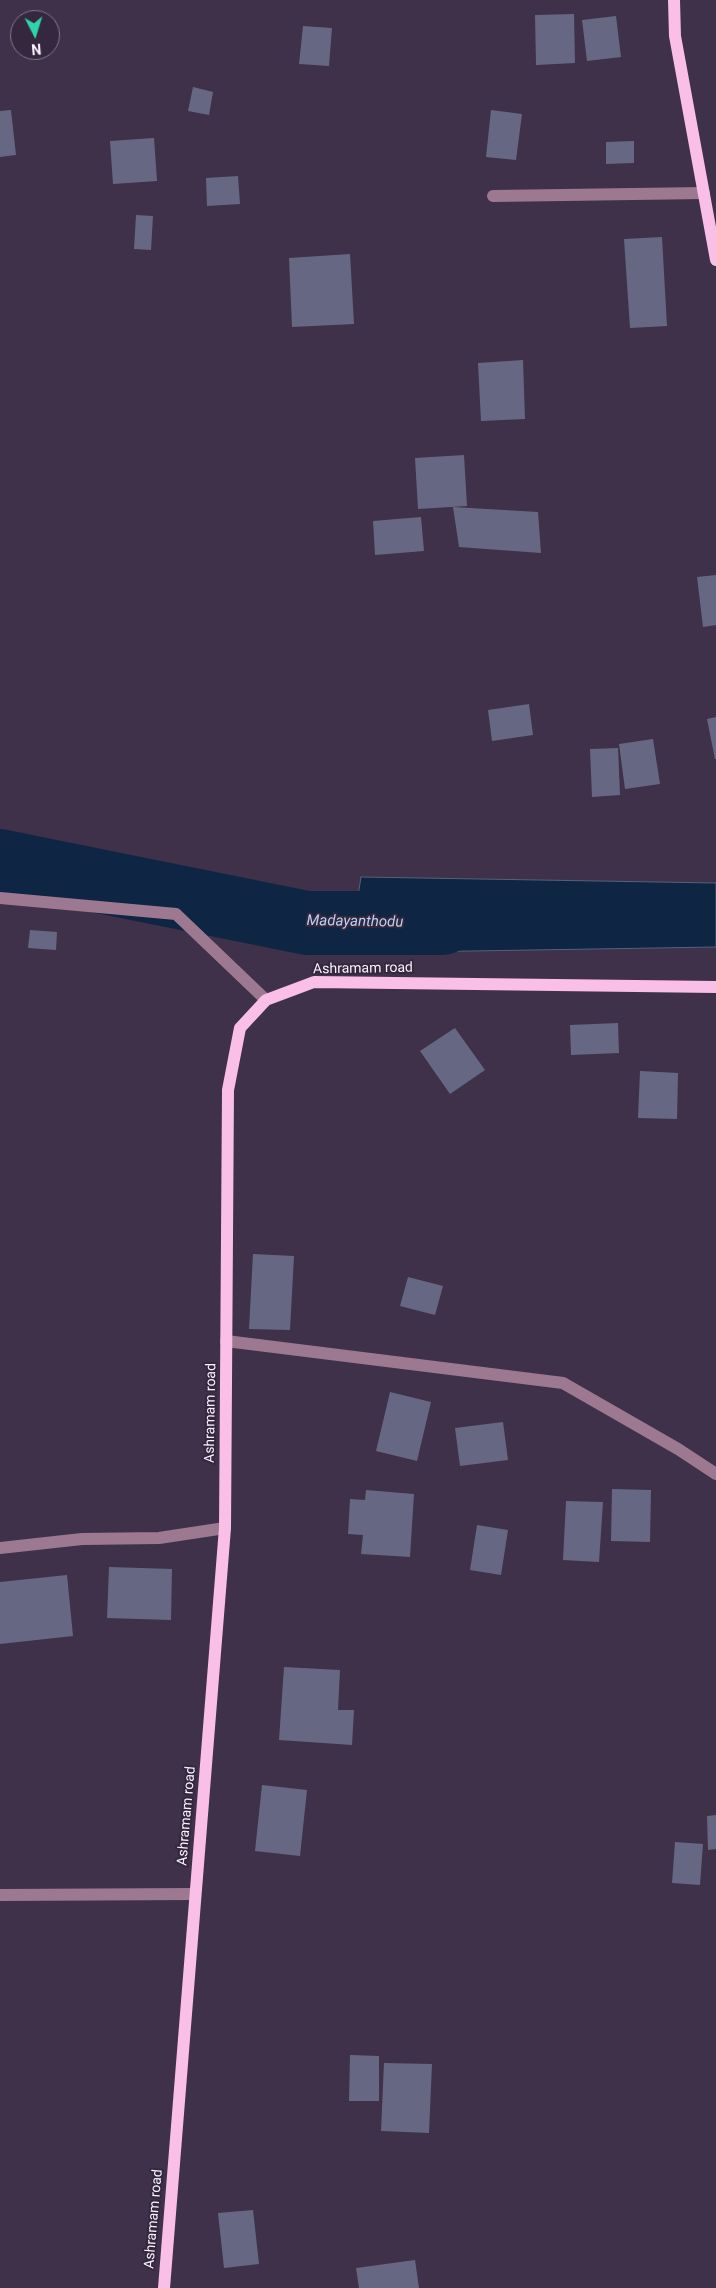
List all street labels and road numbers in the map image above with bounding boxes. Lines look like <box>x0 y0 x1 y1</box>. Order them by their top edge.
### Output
street label: Ashramam road <box>313 960 413 978</box>
street label: Ashramam road <box>202 1363 220 1463</box>
street label: Ashramam road <box>174 1766 200 1866</box>
street label: Ashramam road <box>141 2169 167 2269</box>

